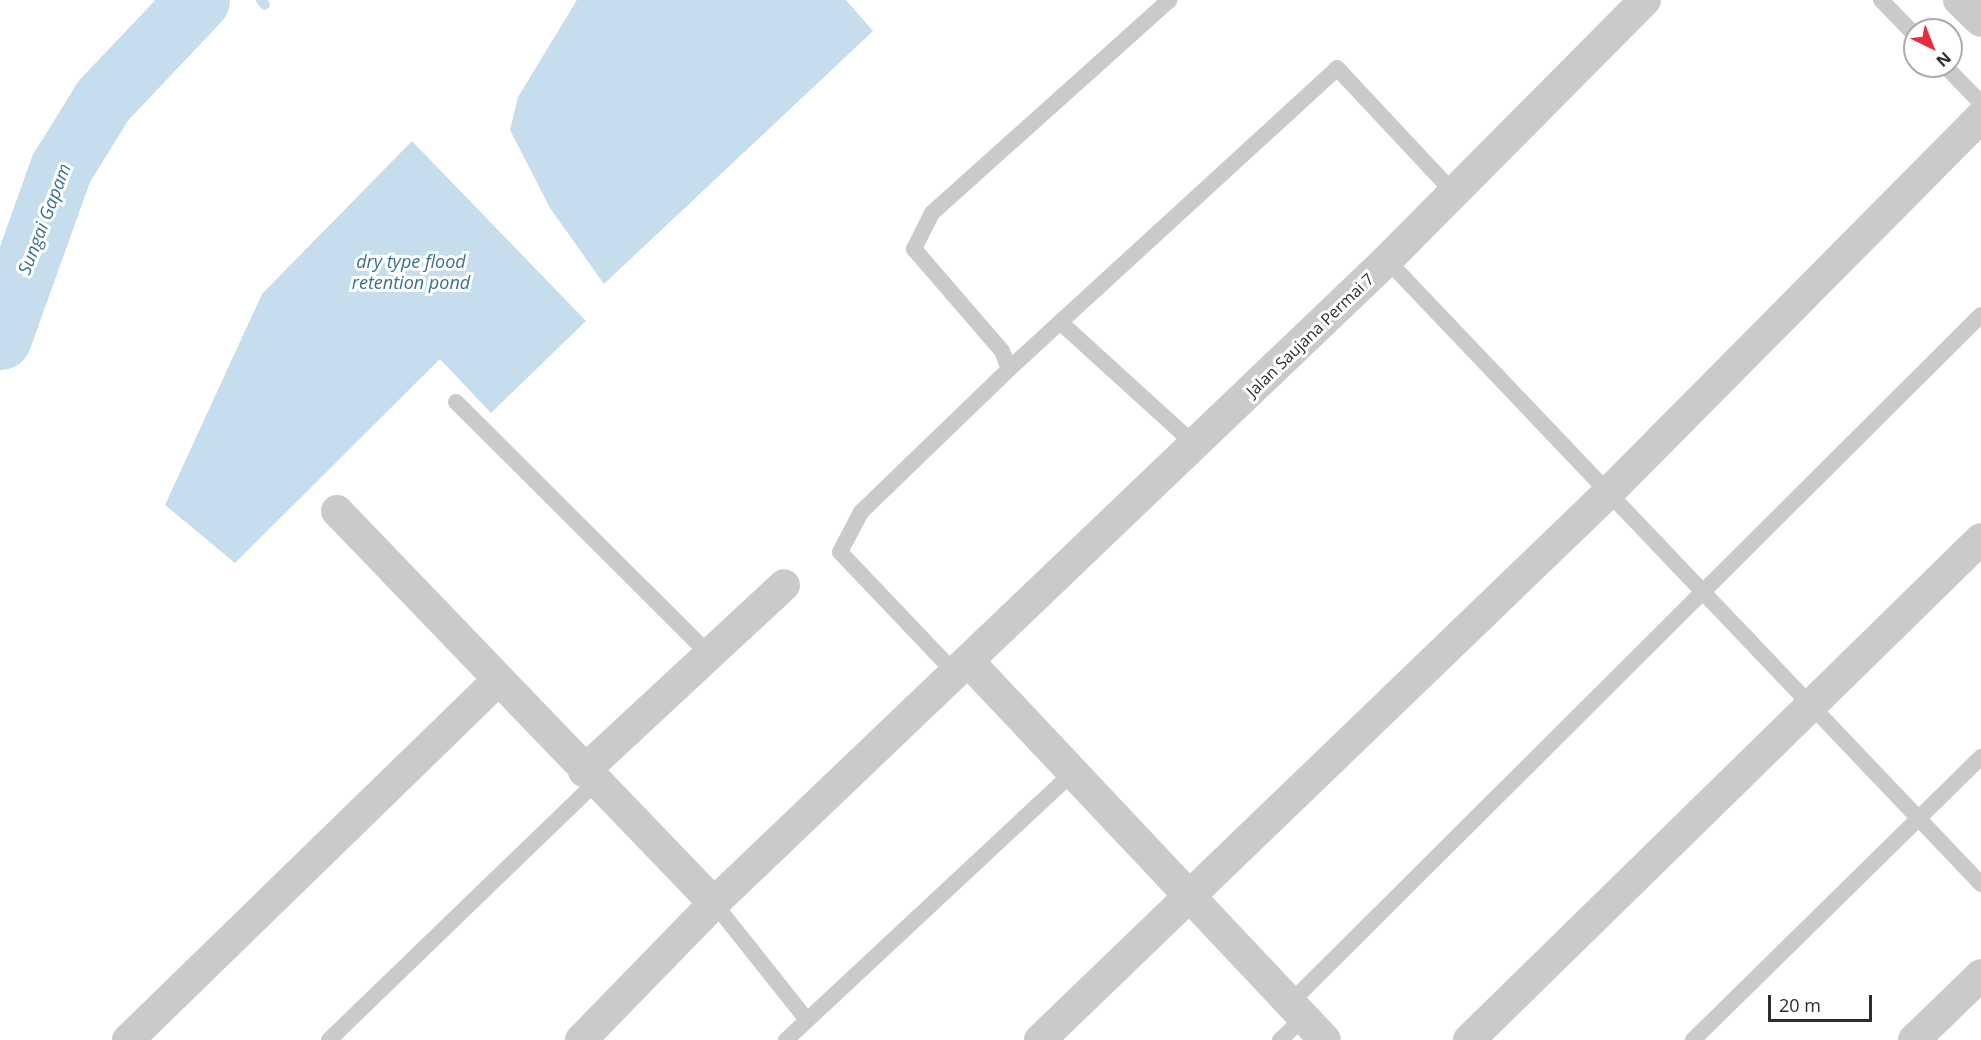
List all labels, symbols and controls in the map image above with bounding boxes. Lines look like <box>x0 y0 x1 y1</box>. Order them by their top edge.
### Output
north arrow <box>1903 18 1963 78</box>
text: N <box>1932 47 1956 72</box>
water label: Sungai Gapam <box>13 160 75 278</box>
water label: dry type flood retention pond <box>352 251 470 294</box>
street label: Jalan Saujana Permai 7 <box>1242 269 1378 401</box>
scale bar <box>1771 983 1874 1021</box>
text: 20 m <box>1779 993 1821 1017</box>

